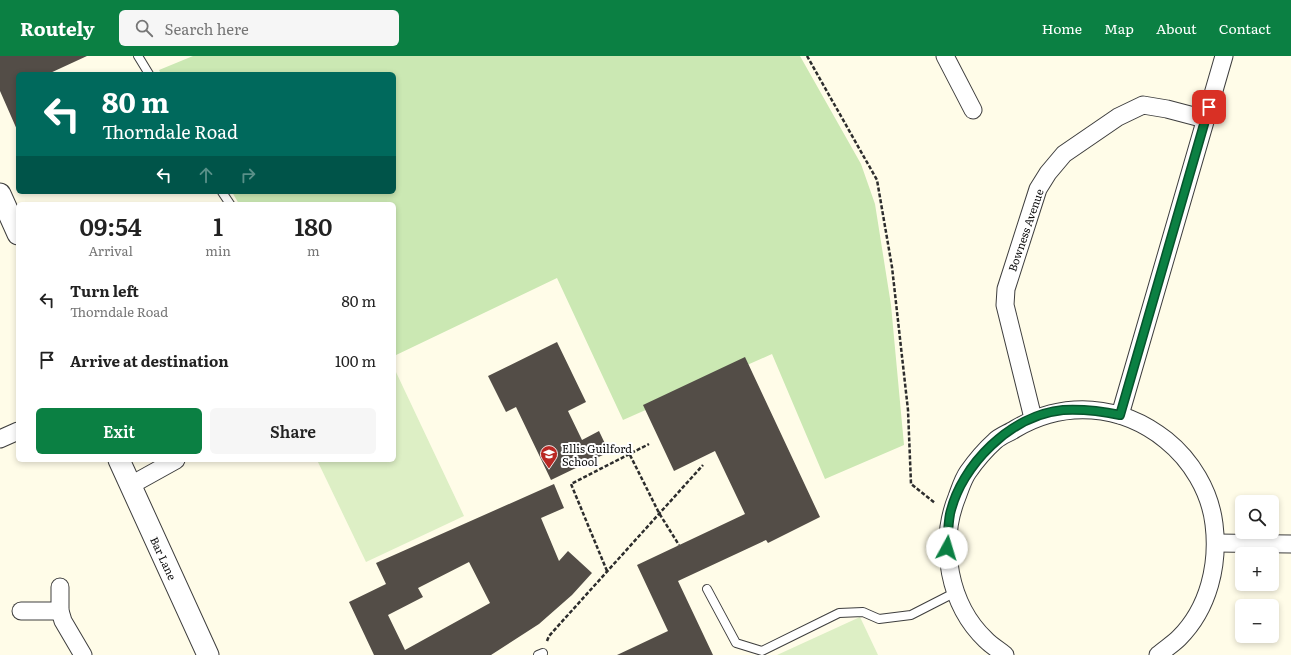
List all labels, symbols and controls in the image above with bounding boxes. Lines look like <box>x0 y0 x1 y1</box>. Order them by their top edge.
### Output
search box <box>119 10 399 46</box>
text: Routely <box>20 14 95 42</box>
icon: search <box>133 17 155 39</box>
text: Search here <box>165 17 249 40</box>
text: Home <box>1042 18 1082 38</box>
text: Map <box>1104 18 1134 38</box>
text: About <box>1156 18 1197 38</box>
text: Contact <box>1219 18 1271 38</box>
text: 80 m <box>102 80 169 122</box>
icon: left <box>36 88 88 140</box>
pin <box>1192 90 1226 124</box>
icon: arrive <box>1198 96 1220 118</box>
text: Thorndale Road <box>102 118 238 145</box>
icon: left <box>153 164 175 186</box>
icon: ahead <box>195 164 217 186</box>
icon: right <box>237 164 259 186</box>
street label: Bowness Avenue <box>1003 186 1047 274</box>
text: 09:54 <box>80 208 142 243</box>
text: 1 <box>213 208 223 243</box>
text: 180 <box>294 208 332 243</box>
text: Arrival <box>88 241 133 260</box>
text: min <box>205 241 231 260</box>
text: m <box>307 241 320 260</box>
text: Turn left <box>70 279 139 302</box>
icon: left <box>36 289 58 311</box>
text: 80 m <box>342 289 376 312</box>
text: Thorndale Road <box>70 302 168 321</box>
icon: arrive <box>36 349 58 371</box>
text: Arrive at destination <box>70 349 229 372</box>
text: 100 m <box>335 349 376 372</box>
button: Exit <box>36 408 202 454</box>
button: Share <box>210 408 376 454</box>
place label: Ellis Guilford School <box>562 440 632 469</box>
school or university icon: Ellis Guilford School <box>539 444 559 469</box>
map controls <box>1235 495 1279 643</box>
button: search <box>1235 495 1279 539</box>
position arrow <box>926 527 968 569</box>
street label: Bar Lane <box>147 534 181 583</box>
button: + <box>1235 547 1279 591</box>
button: − <box>1235 599 1279 643</box>

